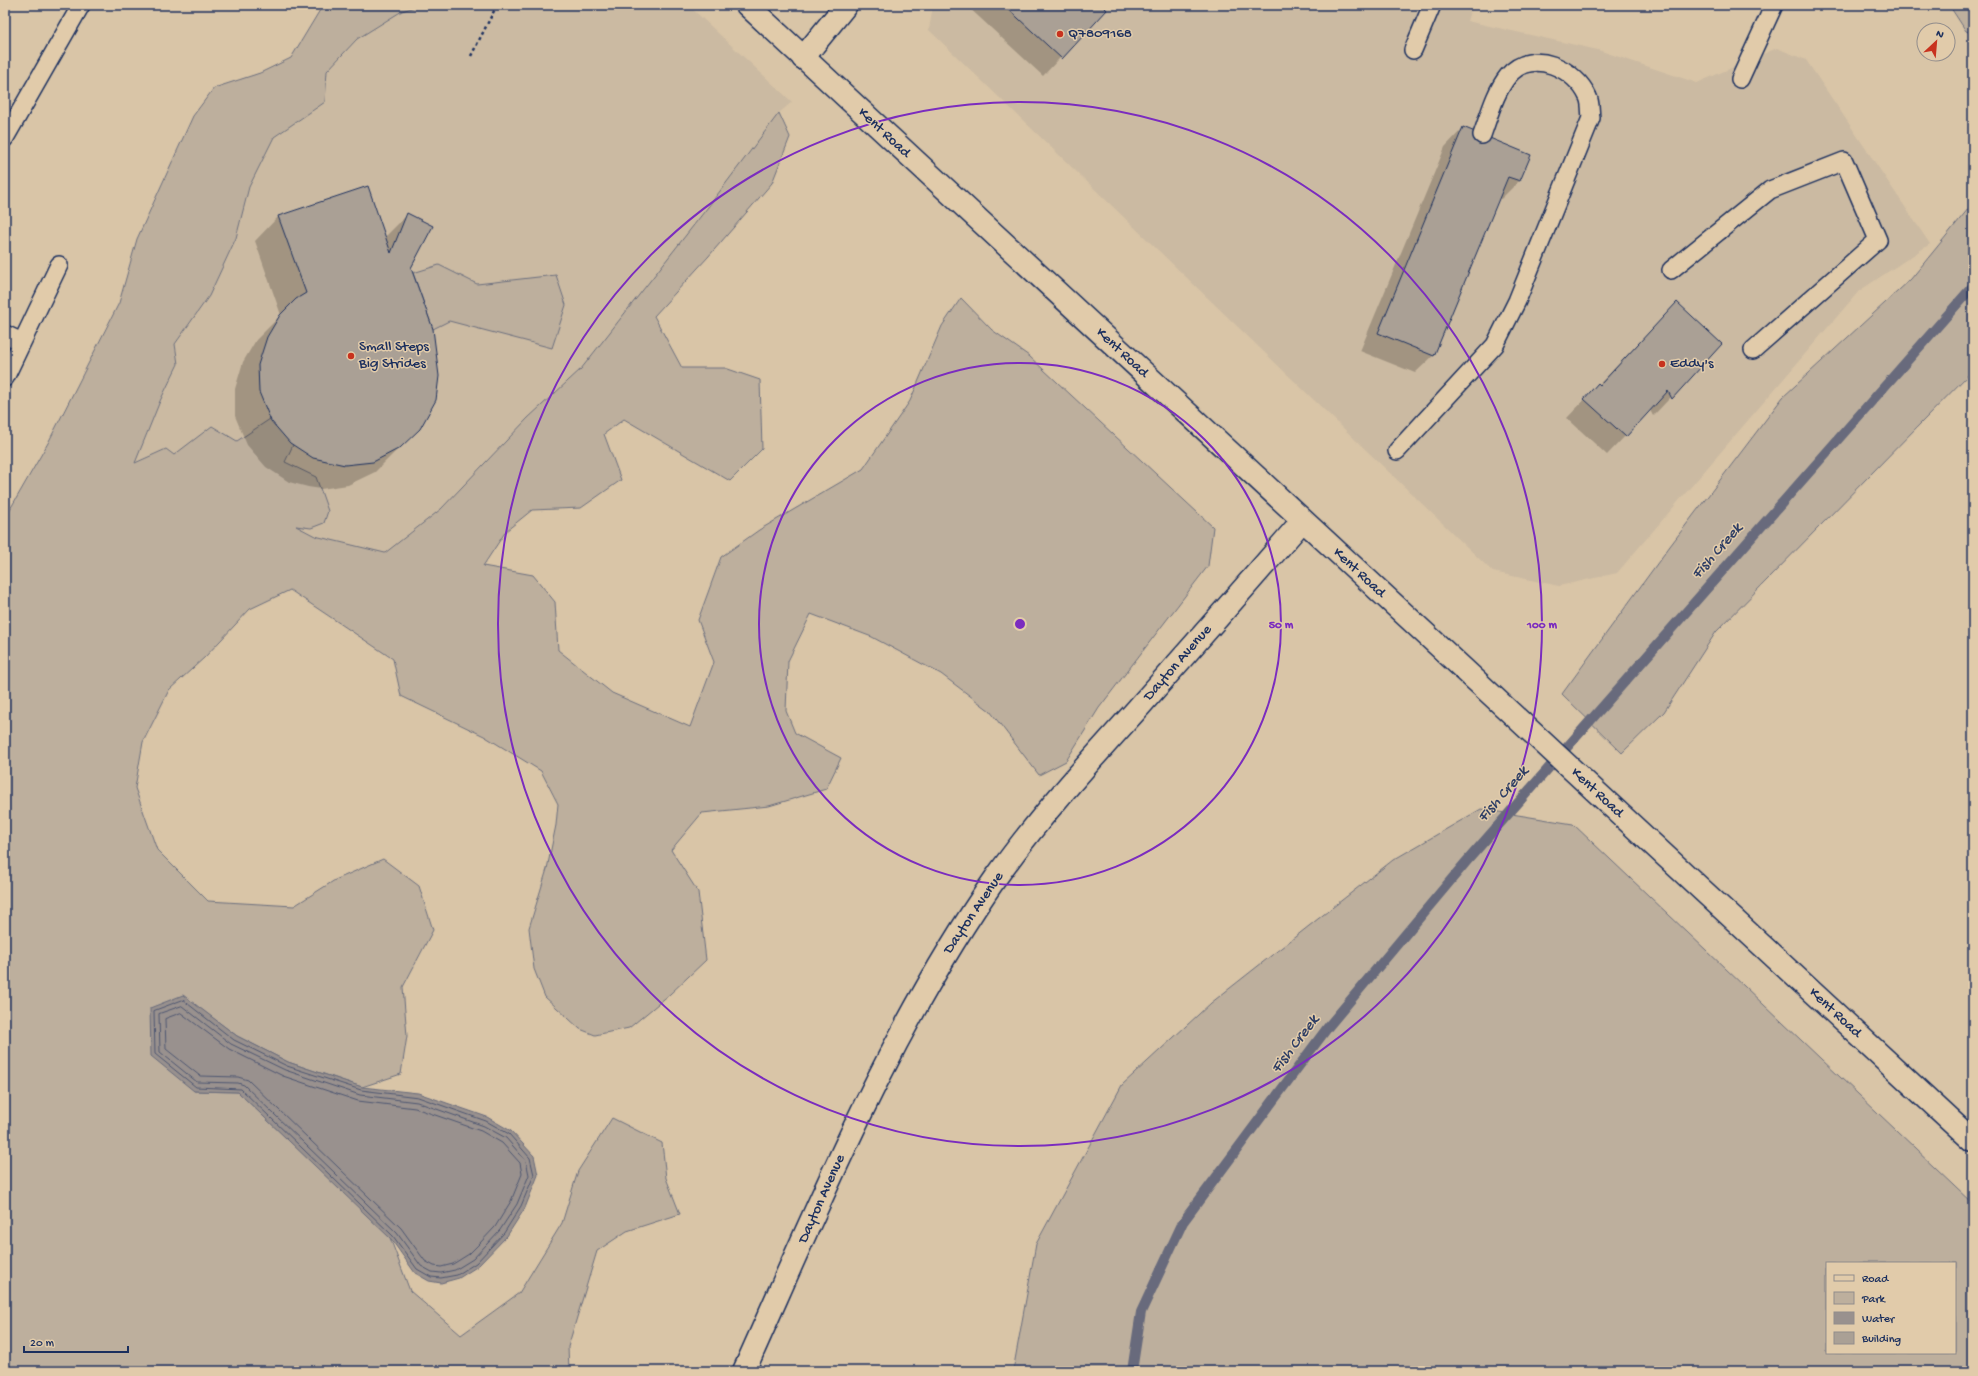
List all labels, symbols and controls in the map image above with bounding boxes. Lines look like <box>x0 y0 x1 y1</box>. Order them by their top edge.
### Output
north arrow <box>1916 22 1956 62</box>
place label: Q7809168 <box>1068 25 1132 43</box>
text: N <box>1934 28 1945 42</box>
marker: Q7809168 <box>1055 29 1065 39</box>
street label: Kent Road <box>854 104 915 163</box>
street label: Kent Road <box>1092 324 1153 383</box>
place label: Small Steps Big Strides <box>358 338 429 373</box>
marker: Small Steps Big Strides <box>346 351 356 361</box>
place label: Eddy's <box>1670 355 1714 373</box>
marker: Eddy's <box>1657 359 1667 369</box>
water label: Fish Creek <box>1689 519 1749 584</box>
street label: Kent Road <box>1329 544 1390 603</box>
centre of rings <box>1013 617 1027 631</box>
text: 50 m <box>1269 619 1294 633</box>
text: 100 m <box>1526 619 1557 633</box>
street label: Dayton Avenue <box>1139 621 1216 706</box>
water label: Fish Creek <box>1475 762 1535 827</box>
street label: Kent Road <box>1567 764 1628 823</box>
street label: Dayton Avenue <box>939 868 1008 958</box>
street label: Kent Road <box>1805 984 1866 1043</box>
water label: Fish Creek <box>1268 1011 1325 1078</box>
street label: Dayton Avenue <box>794 1152 850 1247</box>
legend <box>1826 1262 1956 1354</box>
text: Road <box>1862 1273 1889 1287</box>
text: Park <box>1861 1293 1887 1307</box>
text: Water <box>1862 1313 1896 1327</box>
scale bar <box>24 1328 128 1354</box>
text: Building <box>1861 1333 1901 1347</box>
text: 20 m <box>30 1337 55 1351</box>

